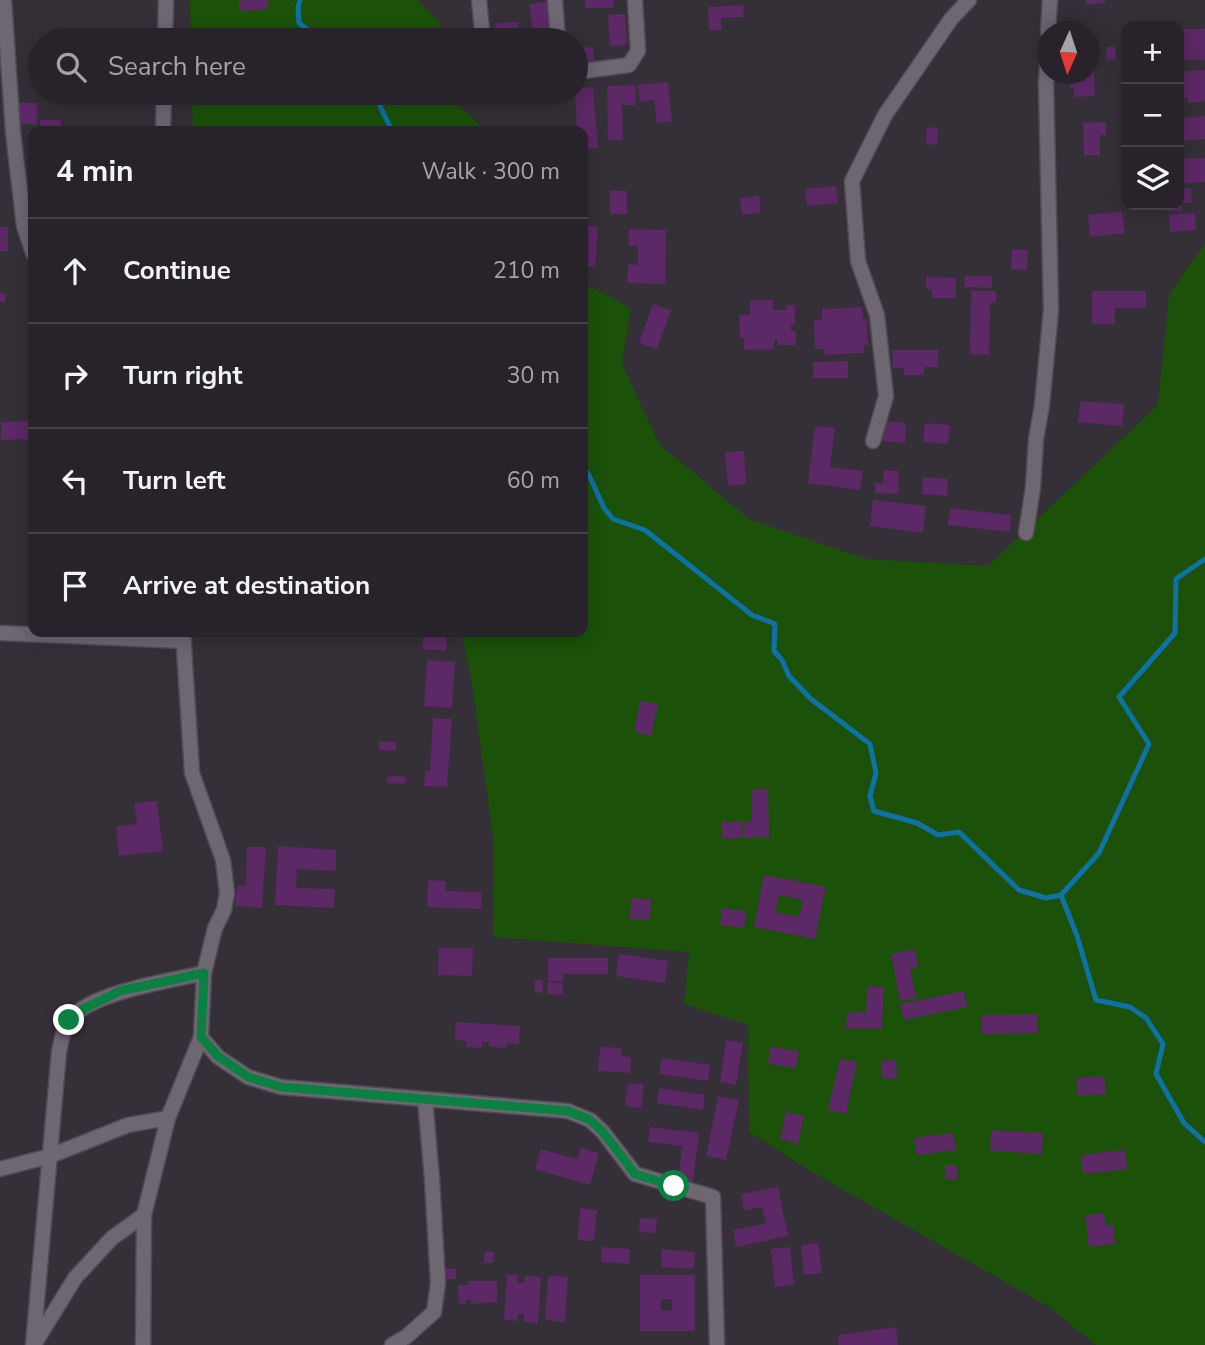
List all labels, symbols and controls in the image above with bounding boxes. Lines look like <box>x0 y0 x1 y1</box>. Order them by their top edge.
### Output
north arrow <box>1037 21 1100 84</box>
map controls <box>1121 21 1184 210</box>
button: + <box>1121 21 1184 84</box>
search box <box>28 28 588 105</box>
icon: search <box>52 48 90 86</box>
text: Search here <box>108 49 246 84</box>
button: − <box>1121 84 1184 147</box>
button: layers <box>1121 147 1184 210</box>
text: 4 min <box>56 151 134 192</box>
text: Walk · 300 m <box>421 156 560 187</box>
icon: ahead <box>56 252 94 290</box>
text: Continue <box>123 253 231 288</box>
text: 210 m <box>493 255 560 286</box>
icon: right <box>56 357 94 395</box>
text: Turn right <box>123 358 242 393</box>
text: 30 m <box>507 360 560 391</box>
icon: left <box>56 462 94 500</box>
text: Turn left <box>123 463 226 498</box>
text: 60 m <box>507 465 560 496</box>
icon: arrive <box>56 567 94 605</box>
text: Arrive at destination <box>123 568 370 603</box>
route end <box>53 1004 84 1035</box>
route start <box>658 1170 689 1201</box>

